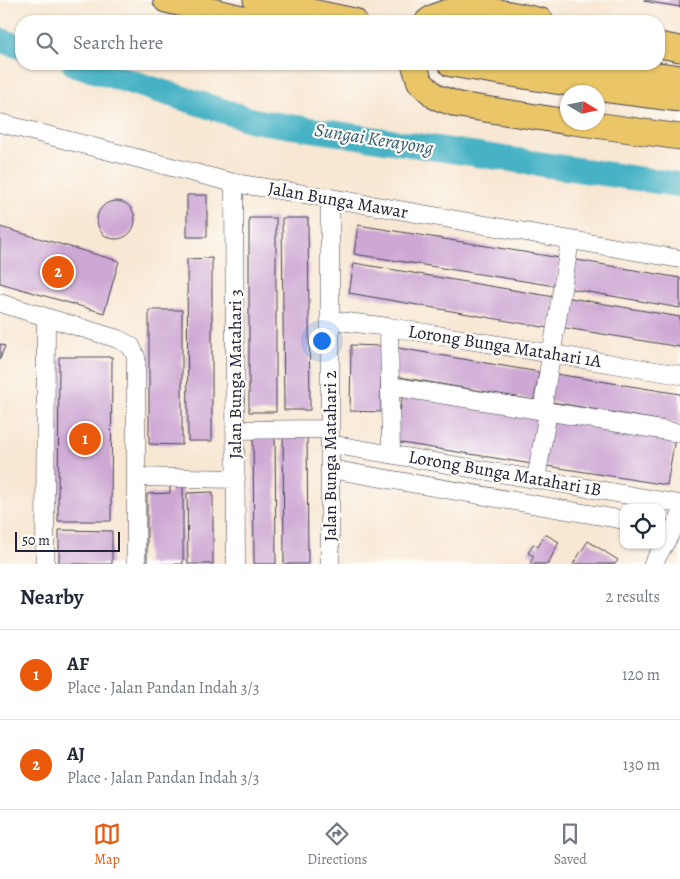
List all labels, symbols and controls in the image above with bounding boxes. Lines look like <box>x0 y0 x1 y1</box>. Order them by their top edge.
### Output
search box <box>15 15 665 70</box>
icon: search <box>33 29 61 57</box>
text: Search here <box>73 30 163 56</box>
north arrow <box>560 85 605 130</box>
water label: Sungai Kerayong <box>313 117 436 161</box>
street label: Jalan Bunga Mawar <box>266 176 410 224</box>
pin: 2 <box>42 253 74 291</box>
street label: Jalan Bunga Matahari 3 <box>223 289 247 459</box>
street label: Lorong Bunga Matahari 1A <box>407 319 604 373</box>
your location <box>309 328 335 354</box>
street label: Jalan Bunga Matahari 2 <box>318 370 342 541</box>
pin: 1 <box>69 420 101 458</box>
street label: Lorong Bunga Matahari 1B <box>407 444 603 502</box>
map controls <box>620 504 665 549</box>
button: locate <box>620 504 665 549</box>
scale bar <box>15 529 120 552</box>
text: 50 m <box>22 531 50 550</box>
text: Nearby <box>20 583 83 611</box>
text: 2 results <box>605 586 660 608</box>
text: AF <box>67 651 89 677</box>
text: 1 <box>33 664 39 686</box>
text: 120 m <box>622 664 660 686</box>
text: Place · Jalan Pandan Indah 3/3 <box>67 677 259 699</box>
text: AJ <box>67 741 85 767</box>
text: 2 <box>32 754 40 776</box>
text: 130 m <box>623 754 660 776</box>
text: Place · Jalan Pandan Indah 3/3 <box>67 767 259 789</box>
tab: Map <box>93 820 121 869</box>
tab: Directions <box>307 820 367 869</box>
tab: Saved <box>554 820 587 869</box>

